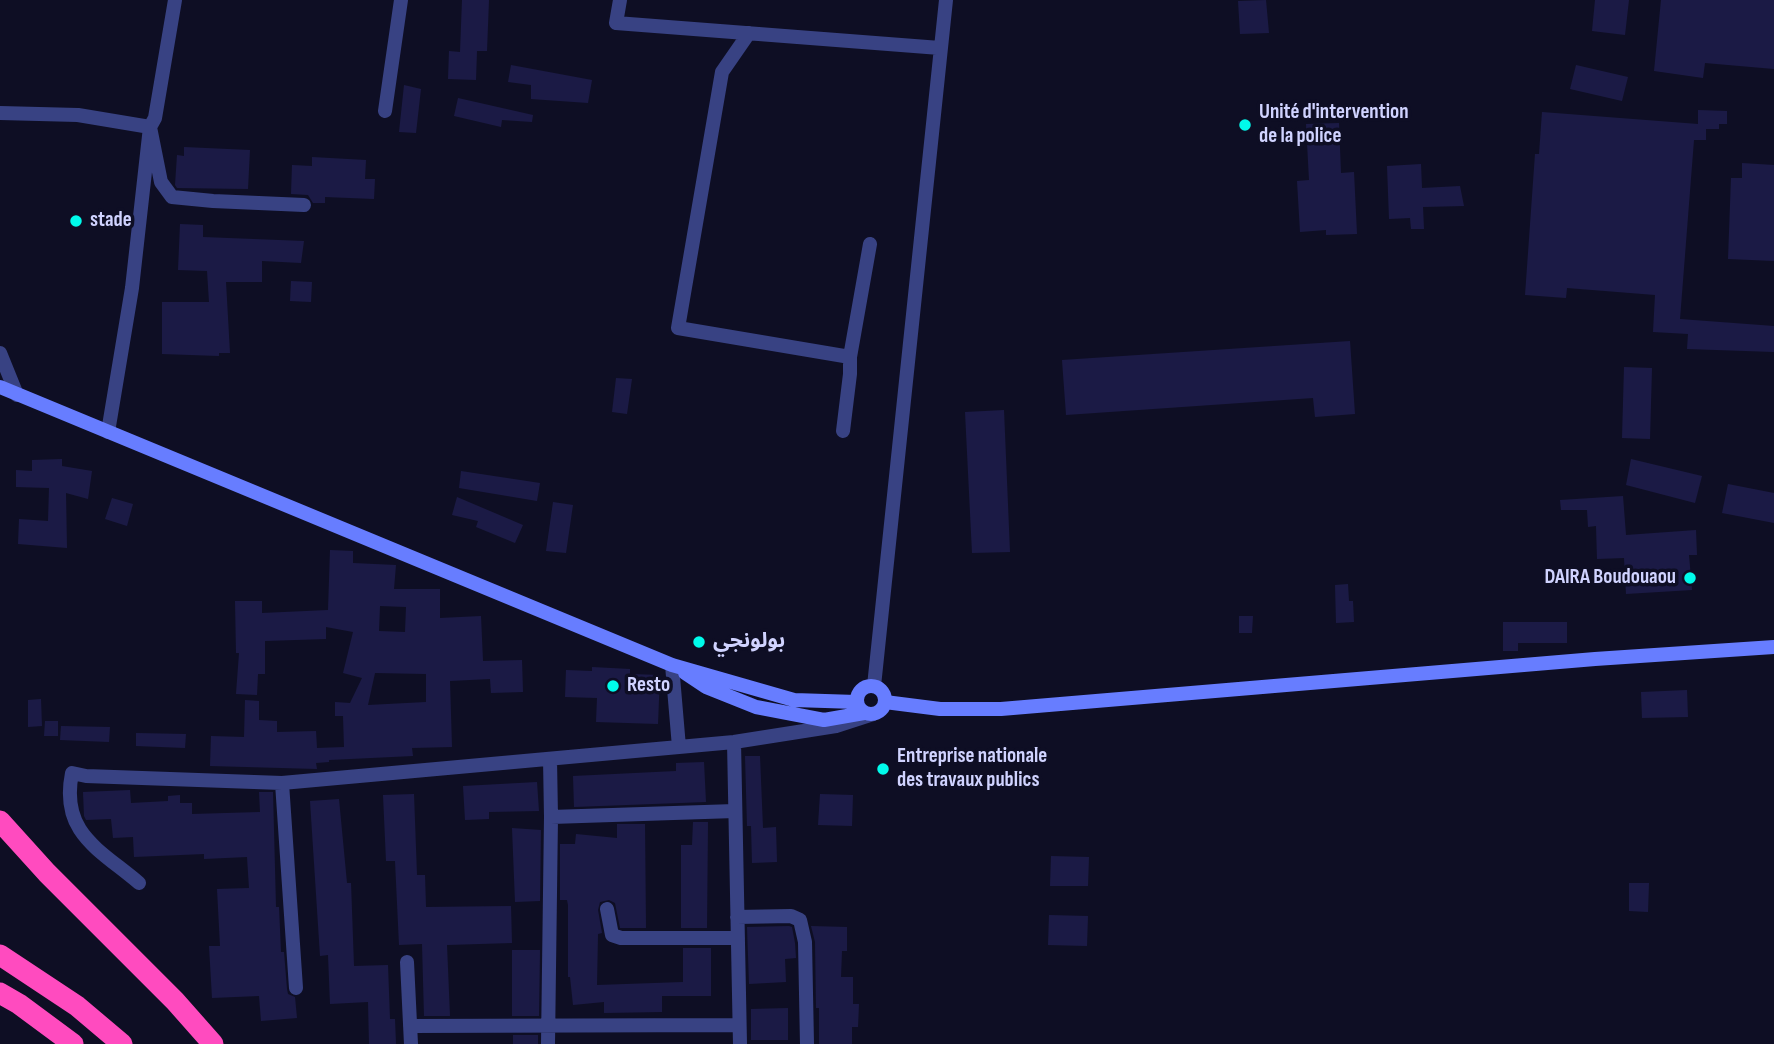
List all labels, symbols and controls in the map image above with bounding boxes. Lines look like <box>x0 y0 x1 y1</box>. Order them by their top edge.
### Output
place label: Unité d'intervention de la police <box>1259 100 1408 150</box>
marker: Unité d'intervention de la police <box>1237 117 1253 133</box>
place label: stade <box>90 208 132 234</box>
marker: stade <box>68 213 84 229</box>
place label: DAIRA Boudouaou <box>1544 565 1676 591</box>
marker: DAIRA Boudouaou <box>1682 570 1698 586</box>
place label: بولونجي <box>713 629 785 655</box>
marker: بولونجي <box>691 634 707 650</box>
place label: Resto <box>627 673 670 699</box>
marker: Resto <box>605 678 621 694</box>
place label: Entreprise nationale des travaux publics <box>897 744 1047 794</box>
marker: Entreprise nationale des travaux publics <box>875 761 891 777</box>

